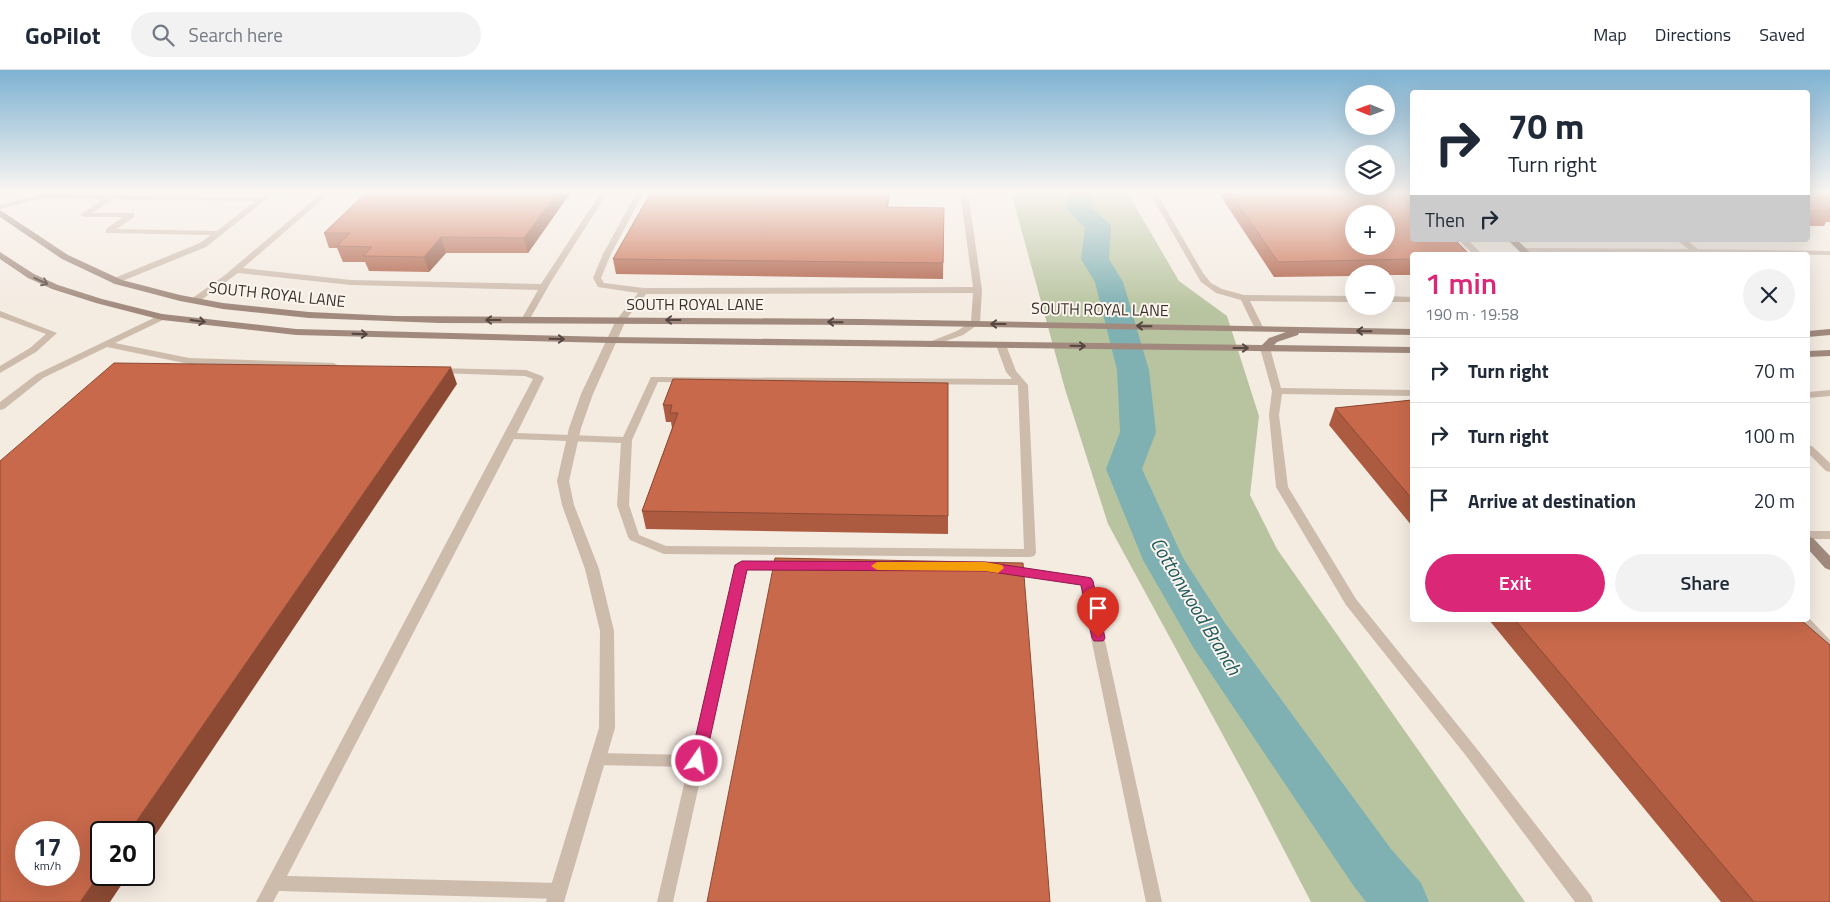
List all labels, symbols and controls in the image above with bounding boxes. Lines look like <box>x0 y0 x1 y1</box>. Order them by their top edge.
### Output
search box <box>131 12 481 57</box>
text: GoPilot <box>25 17 101 53</box>
text: Search here <box>189 20 283 49</box>
icon: search <box>149 21 177 49</box>
text: Map <box>1593 21 1627 48</box>
text: Directions <box>1655 21 1731 48</box>
text: Saved <box>1759 21 1805 48</box>
north arrow <box>1345 85 1395 135</box>
map controls <box>1345 85 1395 315</box>
text: 70 m <box>1508 99 1584 153</box>
icon: right <box>1425 110 1490 175</box>
button: layers <box>1345 145 1395 195</box>
text: Turn right <box>1508 147 1597 181</box>
button: + <box>1345 205 1395 255</box>
text: Then <box>1425 205 1465 234</box>
icon: right <box>1475 205 1503 233</box>
text: 1 min <box>1425 260 1497 306</box>
button: − <box>1345 265 1395 315</box>
button: close <box>1743 269 1795 321</box>
street label: SOUTH ROYAL LANE <box>207 275 347 313</box>
one-way arrow <box>33 277 48 286</box>
street label: SOUTH ROYAL LANE <box>626 292 764 316</box>
street label: SOUTH ROYAL LANE <box>1031 296 1169 322</box>
text: 190 m · 19:58 <box>1425 302 1519 326</box>
one-way arrow <box>485 315 501 325</box>
one-way arrow <box>665 315 681 325</box>
one-way arrow <box>189 317 205 327</box>
one-way arrow <box>827 317 844 327</box>
one-way arrow <box>990 319 1006 328</box>
one-way arrow <box>1137 321 1153 331</box>
one-way arrow <box>1356 326 1372 336</box>
one-way arrow <box>351 329 367 338</box>
one-way arrow <box>549 334 565 343</box>
one-way arrow <box>1070 341 1086 351</box>
one-way arrow <box>1232 343 1249 353</box>
icon: right <box>1425 356 1453 384</box>
text: Turn right <box>1468 356 1549 385</box>
text: 70 m <box>1754 356 1795 385</box>
icon: right <box>1425 421 1453 449</box>
text: Turn right <box>1468 421 1549 450</box>
text: 100 m <box>1743 421 1795 450</box>
icon: arrive <box>1425 486 1453 514</box>
text: Arrive at destination <box>1468 486 1636 515</box>
text: 20 m <box>1754 486 1795 515</box>
water label: Cottonwood Branch <box>1143 531 1250 682</box>
button: Exit <box>1425 554 1605 612</box>
button: Share <box>1615 554 1795 612</box>
pin <box>1077 587 1119 638</box>
icon: arrive <box>1084 594 1112 622</box>
position arrow <box>670 734 722 786</box>
speed limit sign: 20 <box>90 821 155 886</box>
text: 17 <box>33 828 62 866</box>
text: km/h <box>34 856 61 875</box>

